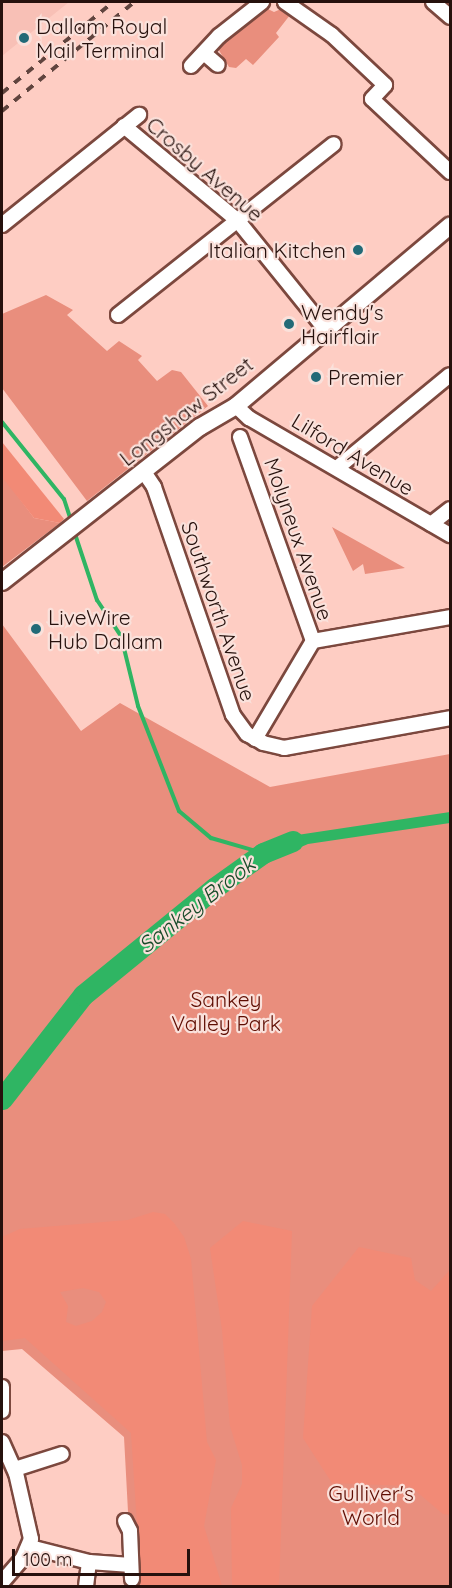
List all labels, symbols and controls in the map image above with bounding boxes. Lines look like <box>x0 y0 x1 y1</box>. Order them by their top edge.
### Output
place label: Dallam Royal Mail Terminal <box>36 13 167 63</box>
marker: Dallam Royal Mail Terminal <box>17 31 31 45</box>
street label: Crosby Avenue <box>142 112 268 226</box>
place label: Italian Kitchen <box>208 237 346 263</box>
marker: Italian Kitchen <box>351 243 365 257</box>
place label: Wendy's Hairflair <box>301 299 384 349</box>
marker: Wendy's Hairflair <box>282 317 296 331</box>
street label: Longshaw Street <box>114 351 258 471</box>
place label: Premier <box>328 364 404 390</box>
marker: Premier <box>309 370 323 384</box>
street label: Lilford Avenue <box>287 408 419 500</box>
street label: Molyneux Avenue <box>259 454 339 624</box>
street label: Southworth Avenue <box>176 518 262 704</box>
place label: LiveWire Hub Dallam <box>48 604 163 654</box>
marker: LiveWire Hub Dallam <box>29 622 43 636</box>
water label: Sankey Brook <box>133 851 261 959</box>
park label: Sankey Valley Park <box>171 986 281 1036</box>
park label: Gulliver's World <box>328 1480 414 1530</box>
scale bar <box>15 1537 194 1575</box>
text: 100 m <box>23 1548 72 1571</box>

